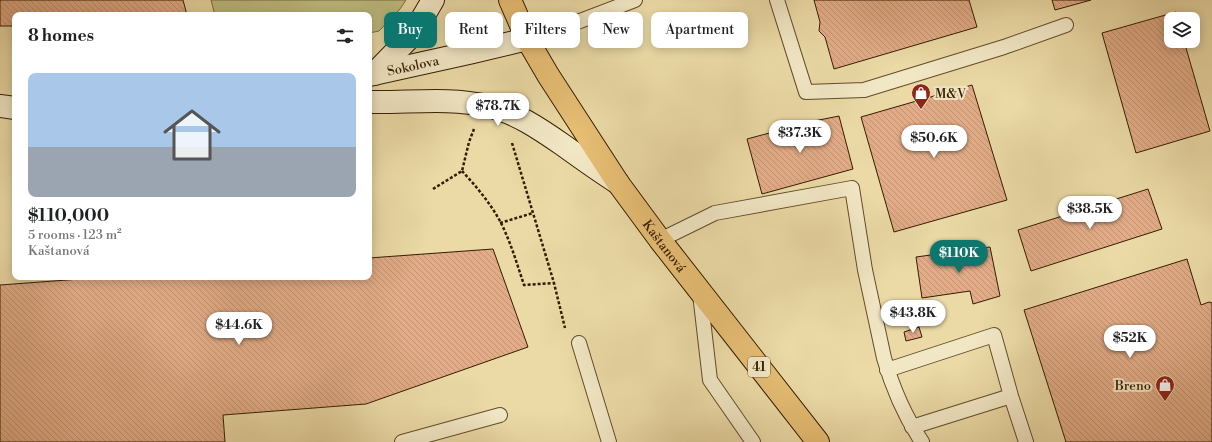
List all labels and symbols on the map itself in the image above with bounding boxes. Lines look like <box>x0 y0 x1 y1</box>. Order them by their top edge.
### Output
street label: Sokolova <box>386 53 441 80</box>
shop icon: M&V <box>910 82 932 110</box>
place label: M&V <box>935 86 967 102</box>
pin: $78.7K <box>465 93 531 127</box>
pin: $37.3K <box>767 120 833 154</box>
pin: $50.6K <box>901 125 967 159</box>
pin: $38.5K <box>1057 196 1123 230</box>
street label: Kaštanová <box>639 217 689 276</box>
pin: $110K <box>931 240 987 274</box>
pin: $43.8K <box>880 300 946 334</box>
pin: $44.6K <box>206 312 272 346</box>
pin: $52K <box>1106 325 1154 359</box>
road number: 41 <box>748 357 770 377</box>
shop icon: Breno <box>1154 374 1176 402</box>
place label: Breno <box>1114 378 1151 394</box>

